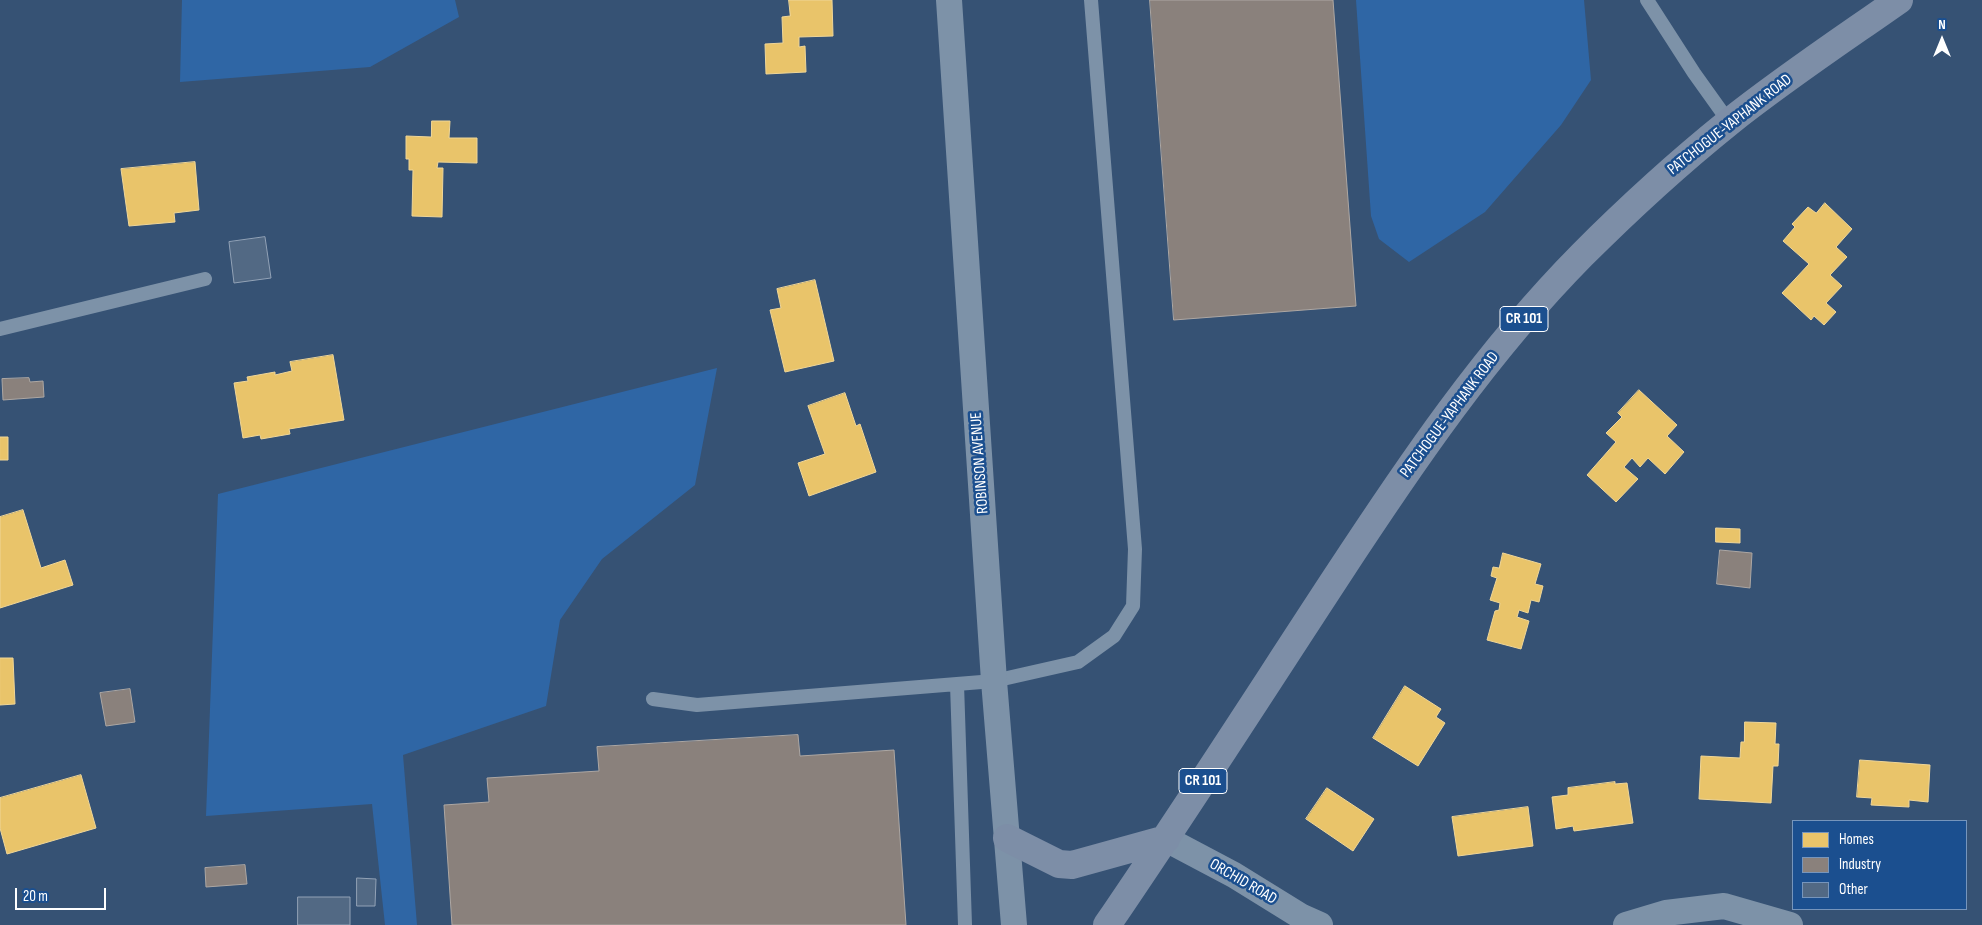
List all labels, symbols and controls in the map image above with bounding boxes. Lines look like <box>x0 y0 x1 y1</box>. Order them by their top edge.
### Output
north arrow <box>1917 15 1967 65</box>
text: N <box>1938 16 1946 33</box>
street label: PATCHOGUE-YAPHANK ROAD <box>1664 71 1796 179</box>
road number: CR 101 <box>1500 306 1548 332</box>
street label: PATCHOGUE-YAPHANK ROAD <box>1396 348 1504 482</box>
street label: ROBINSON AVENUE <box>967 411 993 515</box>
road number: CR 101 <box>1179 768 1227 794</box>
legend <box>1792 820 1967 910</box>
text: Homes <box>1839 830 1874 849</box>
street label: ORCHID ROAD <box>1206 855 1280 909</box>
text: Industry <box>1839 855 1881 874</box>
scale bar <box>18 878 109 910</box>
text: Other <box>1839 880 1868 899</box>
text: 20 m <box>23 887 48 906</box>

